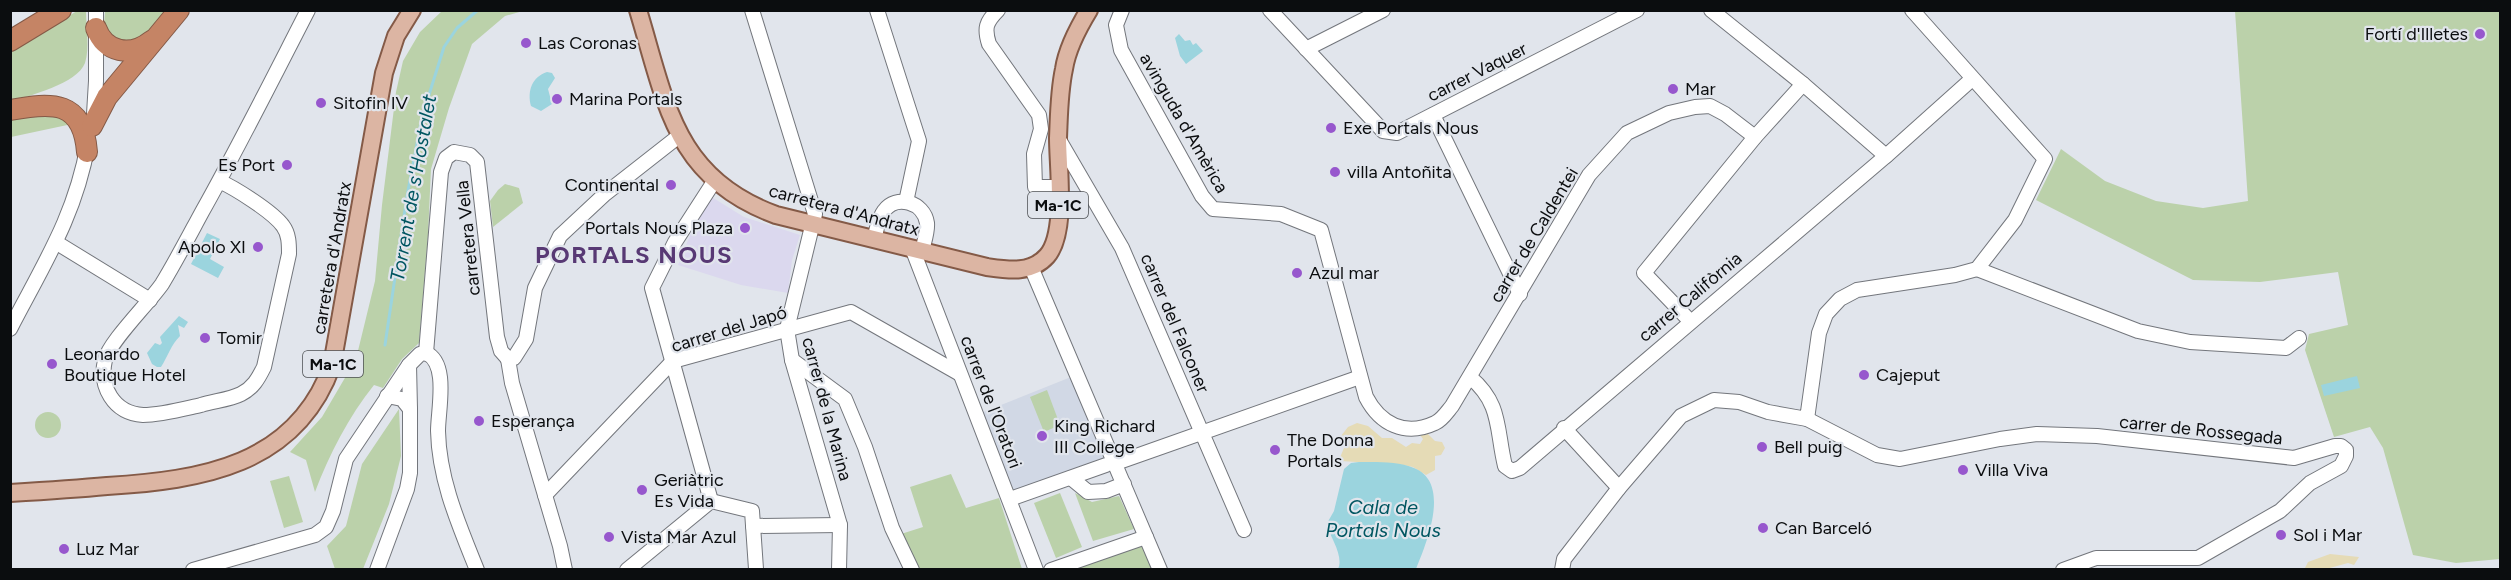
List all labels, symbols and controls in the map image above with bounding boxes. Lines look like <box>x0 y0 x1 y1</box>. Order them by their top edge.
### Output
place label: Fortí d'Illetes <box>2365 23 2468 45</box>
marker: Fortí d'Illetes <box>2473 27 2487 41</box>
place label: Las Coronas <box>538 32 637 54</box>
marker: Las Coronas <box>519 36 533 50</box>
street label: carrer Vaquer <box>1424 38 1530 106</box>
street label: avinguda d'Amèrica <box>1135 49 1233 197</box>
place label: Mar <box>1685 78 1716 100</box>
marker: Mar <box>1666 82 1680 96</box>
place label: Marina Portals <box>569 88 682 110</box>
place label: Sitofin IV <box>333 92 409 114</box>
water label: Torrent de s'Hostalet <box>385 92 441 283</box>
marker: Marina Portals <box>550 92 564 106</box>
marker: Sitofin IV <box>314 96 328 110</box>
place label: Exe Portals Nous <box>1343 117 1479 139</box>
marker: Exe Portals Nous <box>1324 121 1338 135</box>
place label: Es Port <box>218 154 275 176</box>
marker: Es Port <box>280 158 294 172</box>
place label: villa Antoñita <box>1347 161 1452 183</box>
street label: carrer de Caldentei <box>1485 164 1583 306</box>
marker: villa Antoñita <box>1328 165 1342 179</box>
place label: Continental <box>565 174 659 196</box>
marker: Continental <box>664 178 678 192</box>
street label: carretera d'Andratx <box>308 179 356 336</box>
street label: carretera Vella <box>451 179 485 297</box>
street label: carretera d'Andratx <box>766 179 922 241</box>
road number: Ma-1C <box>1028 192 1088 218</box>
place label: Portals Nous Plaza <box>585 217 733 239</box>
marker: Portals Nous Plaza <box>738 221 752 235</box>
place label: Apolo XI <box>178 236 246 258</box>
marker: Apolo XI <box>251 240 265 254</box>
district label: PORTALS NOUS <box>535 240 733 269</box>
street label: carrer Califòrnia <box>1634 247 1746 347</box>
street label: carrer del Falconer <box>1136 250 1214 396</box>
place label: Azul mar <box>1309 262 1379 284</box>
marker: Azul mar <box>1290 266 1304 280</box>
street label: carrer del Japó <box>669 301 789 357</box>
place label: Tomir <box>217 327 262 349</box>
marker: Tomir <box>198 331 212 345</box>
street label: carrer de l'Oratori <box>956 332 1026 472</box>
street label: carrer de la Marina <box>797 335 857 483</box>
place label: Leonardo Boutique Hotel <box>64 343 186 386</box>
road number: Ma-1C <box>303 351 363 377</box>
marker: Leonardo Boutique Hotel <box>45 357 59 371</box>
place label: Cajeput <box>1876 364 1941 386</box>
marker: Cajeput <box>1857 368 1871 382</box>
place label: Esperança <box>491 410 575 432</box>
street label: carrer de Rossegada <box>2118 410 2284 450</box>
marker: Esperança <box>472 414 486 428</box>
place label: King Richard III College <box>1054 415 1155 458</box>
marker: King Richard III College <box>1035 429 1049 443</box>
place label: The Donna Portals <box>1287 429 1373 472</box>
place label: Bell puig <box>1774 436 1843 458</box>
marker: Bell puig <box>1755 440 1769 454</box>
marker: The Donna Portals <box>1268 443 1282 457</box>
place label: Villa Viva <box>1975 459 2048 481</box>
marker: Villa Viva <box>1956 463 1970 477</box>
place label: Geriàtric Es Vida <box>654 469 724 512</box>
marker: Geriàtric Es Vida <box>635 483 649 497</box>
water label: Cala de Portals Nous <box>1325 495 1441 542</box>
place label: Can Barceló <box>1775 517 1872 539</box>
marker: Can Barceló <box>1756 521 1770 535</box>
place label: Sol i Mar <box>2293 524 2362 546</box>
place label: Vista Mar Azul <box>621 526 736 548</box>
marker: Sol i Mar <box>2274 528 2288 542</box>
marker: Vista Mar Azul <box>602 530 616 544</box>
place label: Luz Mar <box>76 538 139 560</box>
marker: Luz Mar <box>57 542 71 556</box>

